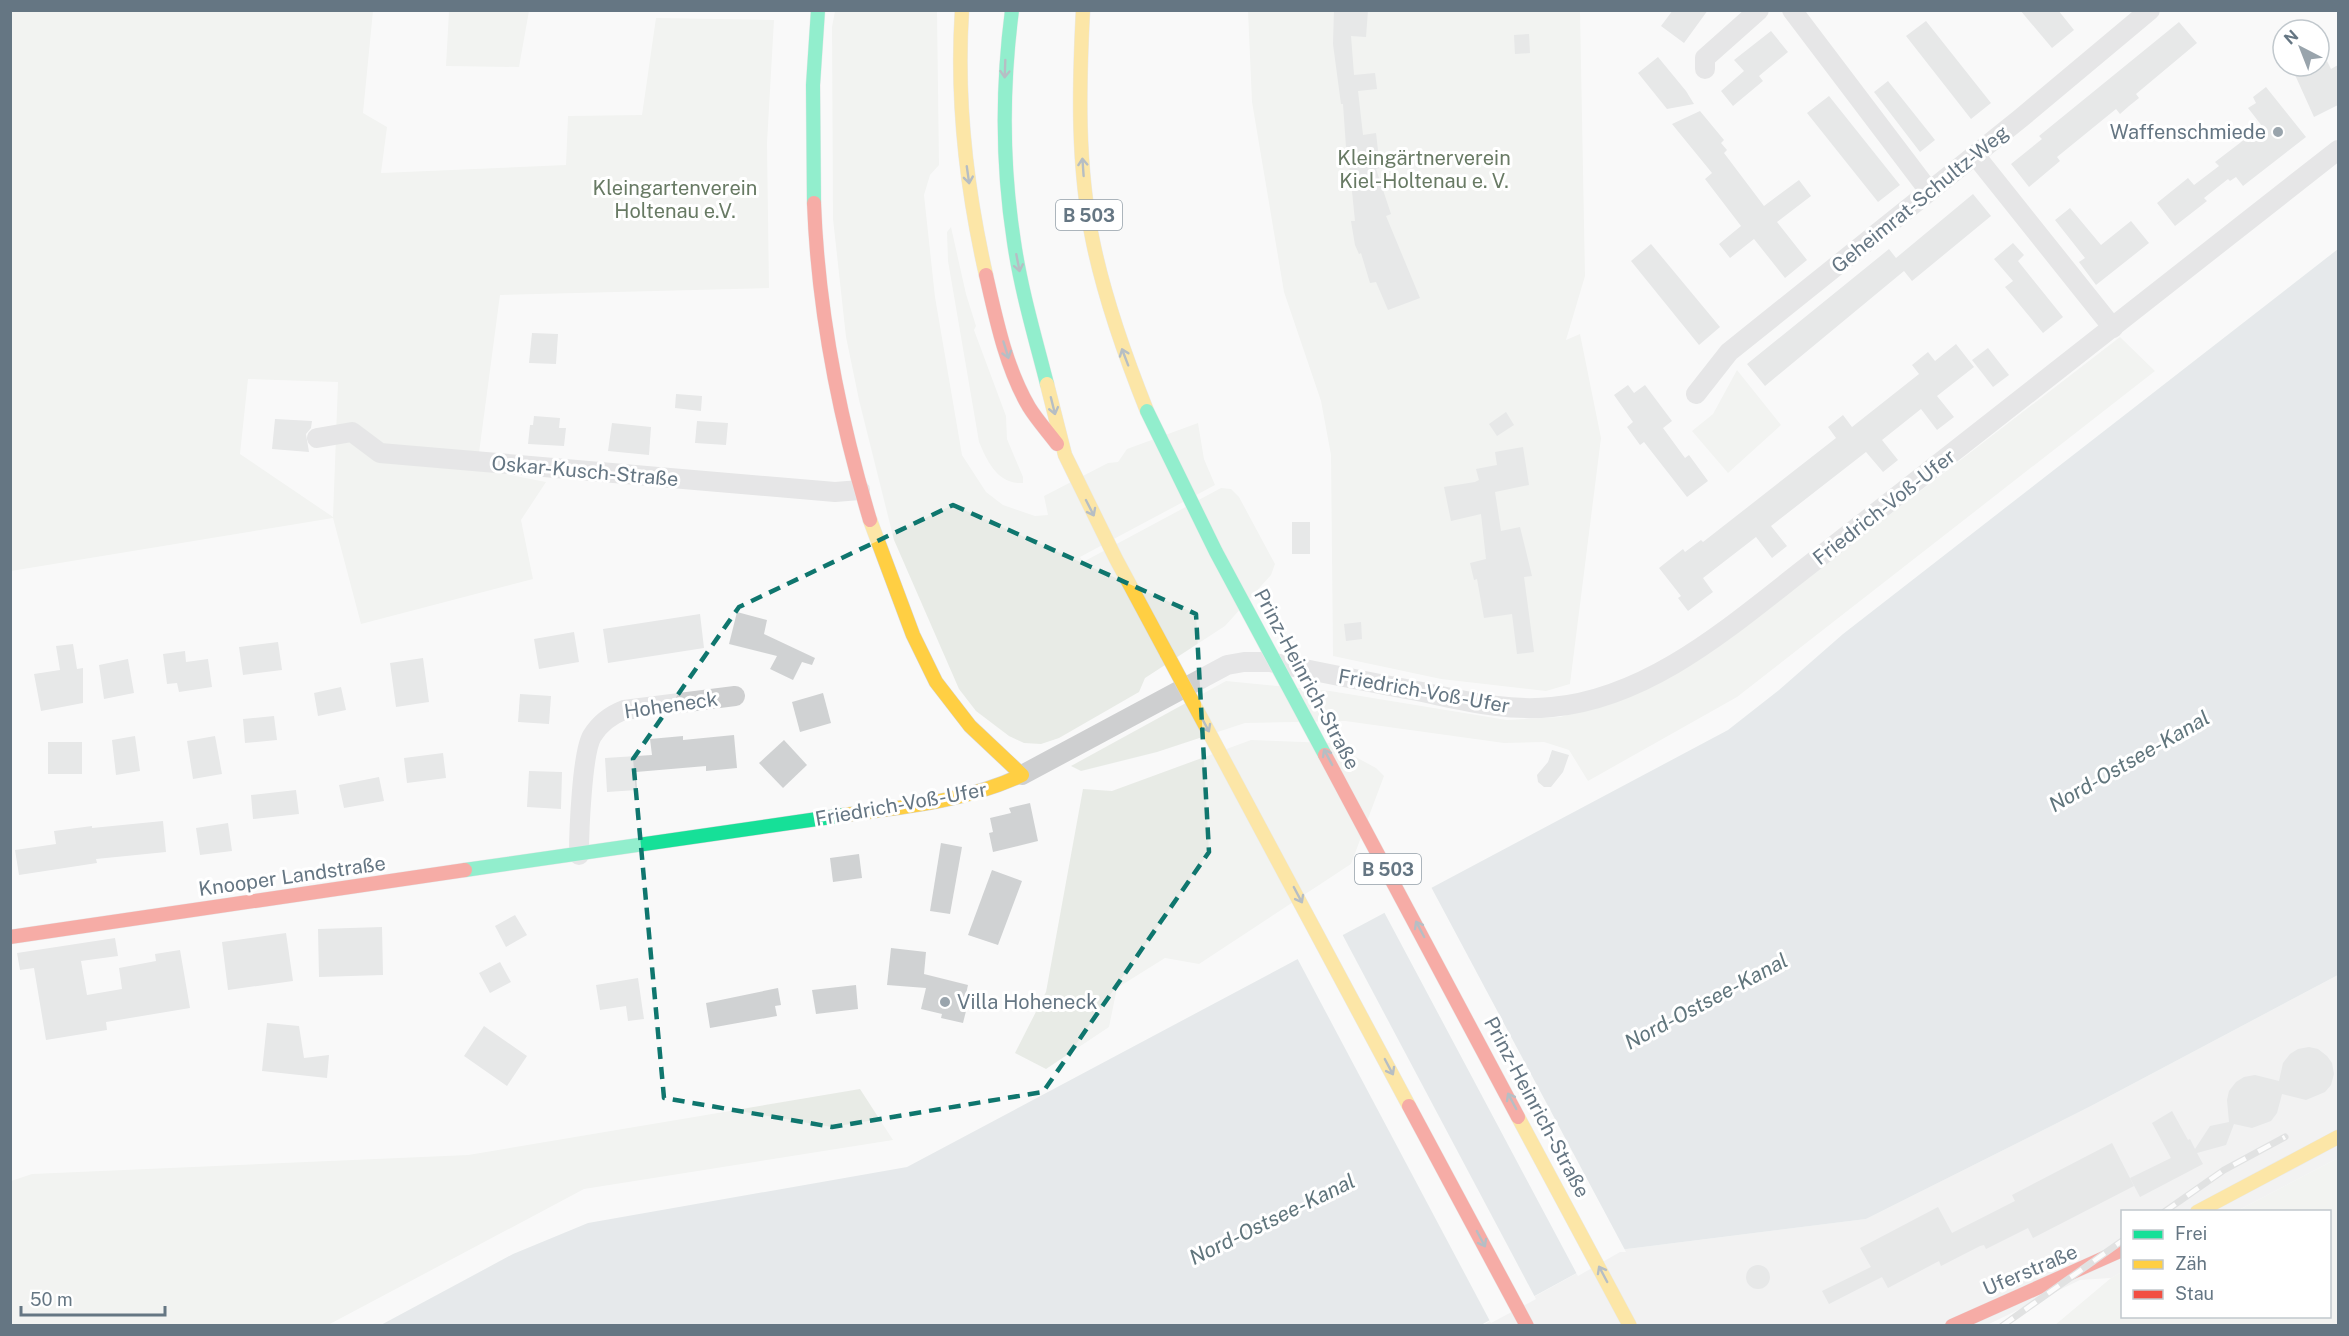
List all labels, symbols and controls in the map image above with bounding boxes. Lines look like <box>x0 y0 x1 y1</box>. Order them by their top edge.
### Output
north arrow <box>2271 18 2331 78</box>
text: N <box>2280 26 2302 48</box>
one-way arrow <box>1000 58 1011 78</box>
street label: Geheimrat-Schultz-Weg <box>1827 120 2013 278</box>
place label: Waffenschmiede <box>2110 120 2266 144</box>
marker: Waffenschmiede <box>2271 125 2285 139</box>
park label: Kleingärtnerverein Kiel-Holtenau e. V. <box>1337 146 1511 193</box>
one-way arrow <box>1078 158 1089 178</box>
one-way arrow <box>963 164 974 184</box>
park label: Kleingartenverein Holtenau e.V. <box>593 176 757 223</box>
road number: B 503 <box>1056 200 1122 230</box>
one-way arrow <box>1013 252 1024 272</box>
one-way arrow <box>1001 340 1012 359</box>
one-way arrow <box>1119 348 1130 367</box>
one-way arrow <box>1047 396 1059 415</box>
street label: Friedrich-Voß-Ufer <box>1808 444 1960 570</box>
street label: Oskar-Kusch-Straße <box>490 451 680 491</box>
one-way arrow <box>1085 498 1096 516</box>
street label: Prinz-Heinrich-Straße <box>1249 584 1365 774</box>
street label: Friedrich-Voß-Ufer <box>1336 664 1512 718</box>
street label: Hoheneck <box>623 687 719 723</box>
water label: Nord-Ostsee-Kanal <box>2044 705 2214 817</box>
one-way arrow <box>1200 714 1211 732</box>
one-way arrow <box>1322 749 1333 767</box>
street label: Friedrich-Voß-Ufer <box>813 777 989 831</box>
street label: Knooper Landstraße <box>197 851 387 901</box>
road number: B 503 <box>1355 854 1421 884</box>
one-way arrow <box>1292 886 1304 903</box>
one-way arrow <box>1414 921 1425 939</box>
water label: Nord-Ostsee-Kanal <box>1620 947 1792 1055</box>
place label: Villa Hoheneck <box>957 990 1097 1014</box>
marker: Villa Hoheneck <box>938 995 952 1009</box>
street label: Prinz-Heinrich-Straße <box>1479 1012 1595 1202</box>
one-way arrow <box>1383 1058 1395 1075</box>
one-way arrow <box>1506 1093 1517 1111</box>
water label: Nord-Ostsee-Kanal <box>1185 1168 1359 1270</box>
legend <box>2121 1210 2331 1318</box>
text: Frei <box>2175 1223 2207 1244</box>
one-way arrow <box>1476 1230 1487 1248</box>
street label: Uferstraße <box>1979 1239 2081 1301</box>
text: Zäh <box>2175 1253 2207 1274</box>
one-way arrow <box>1597 1265 1608 1283</box>
scale bar <box>21 1279 165 1317</box>
text: Stau <box>2175 1283 2214 1304</box>
text: 50 m <box>30 1289 73 1310</box>

